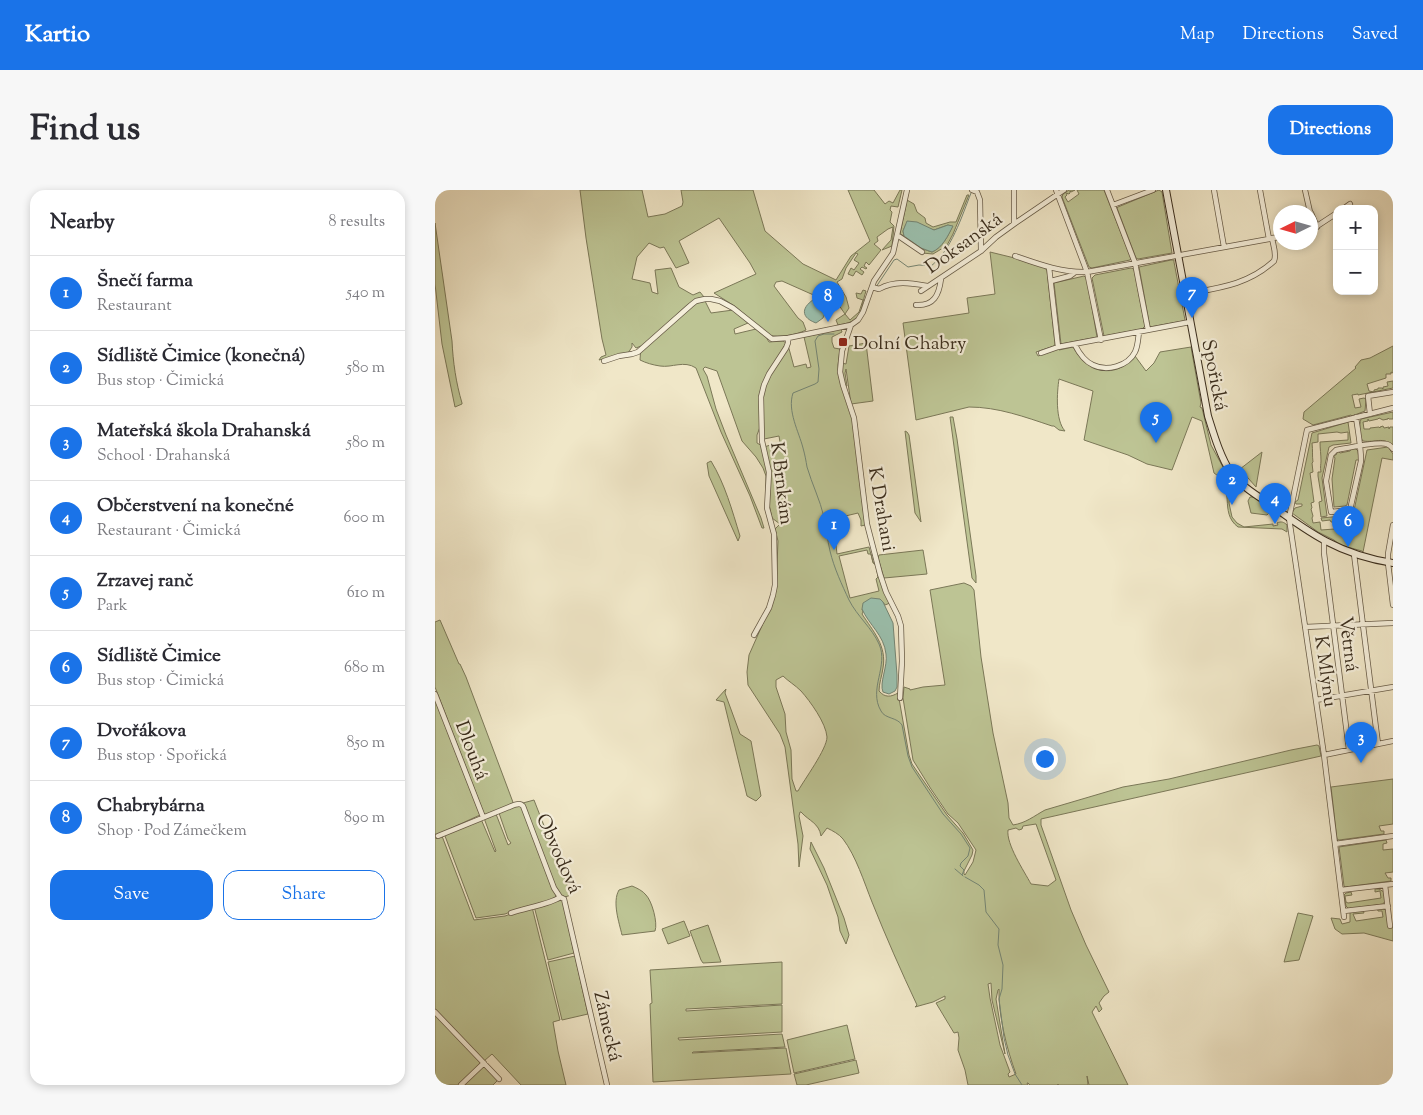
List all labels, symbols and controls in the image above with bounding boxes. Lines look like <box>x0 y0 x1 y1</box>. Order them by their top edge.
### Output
text: Kartio <box>25 18 90 52</box>
text: Map <box>1180 22 1215 48</box>
text: Directions <box>1243 22 1324 48</box>
text: Saved <box>1352 22 1398 48</box>
text: Find us <box>30 105 140 156</box>
button: Directions <box>1268 105 1393 155</box>
north arrow <box>1273 205 1318 250</box>
map controls <box>1333 205 1378 295</box>
button: + <box>1333 205 1378 250</box>
street label: Doksanská <box>920 207 1009 281</box>
text: Nearby <box>50 208 115 238</box>
text: 8 results <box>329 211 385 234</box>
button: − <box>1333 250 1378 295</box>
text: Šnečí farma <box>97 268 193 295</box>
pin: 7 <box>1176 277 1208 318</box>
pin: 8 <box>812 281 844 322</box>
text: 1 <box>63 282 69 305</box>
text: 540 m <box>347 282 385 305</box>
text: Restaurant <box>97 295 172 318</box>
place label: Dolní Chabry <box>853 331 967 358</box>
marker: Dolní Chabry <box>837 336 849 348</box>
street label: Spořická <box>1193 337 1234 414</box>
text: Sídliště Čimice (konečná) <box>97 343 306 370</box>
text: 2 <box>62 357 70 380</box>
text: 580 m <box>346 357 385 380</box>
text: Bus stop · Čimická <box>97 370 224 393</box>
pin: 5 <box>1140 402 1172 443</box>
text: Mateřská škola Drahanská <box>97 418 311 445</box>
text: 3 <box>63 432 69 455</box>
text: 580 m <box>346 432 385 455</box>
street label: K Brnkám <box>762 440 799 526</box>
text: School · Drahanská <box>97 445 230 468</box>
pin: 2 <box>1216 464 1248 505</box>
street label: K Drahani <box>860 465 901 554</box>
pin: 4 <box>1259 483 1291 524</box>
text: Občerstvení na konečné <box>97 493 294 520</box>
pin: 6 <box>1332 506 1364 547</box>
text: 4 <box>62 507 70 530</box>
text: 600 m <box>343 507 385 530</box>
pin: 1 <box>818 509 850 550</box>
text: Restaurant · Čimická <box>97 520 241 543</box>
text: Zrzavej ranč <box>97 568 193 595</box>
text: 5 <box>63 582 69 605</box>
text: 610 m <box>347 582 385 605</box>
text: Park <box>97 595 128 618</box>
street label: Větrná <box>1331 615 1364 674</box>
street label: K Mlýnu <box>1306 634 1343 709</box>
text: Sídliště Čimice <box>97 643 221 670</box>
text: 6 <box>62 657 70 680</box>
text: 680 m <box>344 657 385 680</box>
text: Bus stop · Čimická <box>97 670 224 693</box>
street label: Dlouhá <box>447 717 494 785</box>
text: Dvořákova <box>97 718 186 745</box>
pin: 3 <box>1345 722 1377 763</box>
text: 7 <box>62 732 70 755</box>
text: 850 m <box>346 732 385 755</box>
text: Bus stop · Spořická <box>97 745 227 768</box>
your location <box>1032 746 1058 772</box>
text: Chabrybárna <box>97 793 205 820</box>
text: 8 <box>62 807 70 830</box>
text: 890 m <box>344 807 385 830</box>
street label: Obvodová <box>528 810 587 899</box>
text: Shop · Pod Zámečkem <box>97 820 247 843</box>
button: Save <box>50 870 213 920</box>
button: Share <box>223 870 385 920</box>
street label: Zámecká <box>585 989 628 1065</box>

